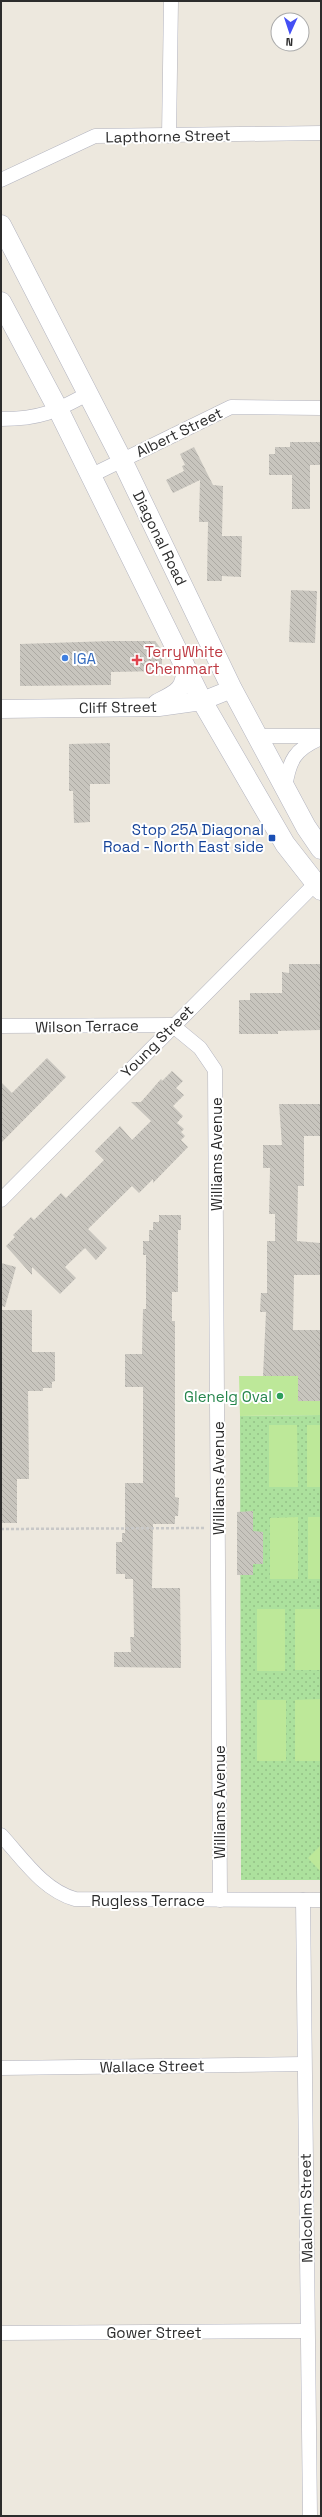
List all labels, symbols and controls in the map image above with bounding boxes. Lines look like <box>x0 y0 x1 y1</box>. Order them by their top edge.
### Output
north arrow <box>270 12 310 52</box>
text: N <box>285 35 294 49</box>
street label: Lapthorne Street <box>105 125 231 147</box>
street label: Albert Street <box>133 403 225 461</box>
street label: Diagonal Road <box>129 487 191 589</box>
place label: TerryWhite Chemmart <box>145 642 223 678</box>
place label: IGA <box>73 649 97 668</box>
marker: IGA <box>60 653 70 663</box>
marker: TerryWhite Chemmart <box>132 655 142 665</box>
street label: Cliff Street <box>79 697 157 717</box>
place label: Stop 25A Diagonal Road - North East side <box>103 820 264 856</box>
marker: Stop 25A Diagonal Road - North East side <box>267 833 277 843</box>
street label: Young Street <box>117 1001 197 1081</box>
street label: Wilson Terrace <box>35 1016 139 1036</box>
street label: Williams Avenue <box>207 1097 226 1211</box>
place label: Glenelg Oval <box>184 1387 272 1406</box>
marker: Glenelg Oval <box>275 1391 285 1401</box>
street label: Williams Avenue <box>209 1421 228 1535</box>
street label: Williams Avenue <box>210 1745 229 1859</box>
street label: Rugless Terrace <box>91 1891 205 1910</box>
street label: Wallace Street <box>99 2056 205 2076</box>
street label: Malcolm Street <box>296 2153 316 2263</box>
street label: Gower Street <box>106 2323 202 2342</box>

